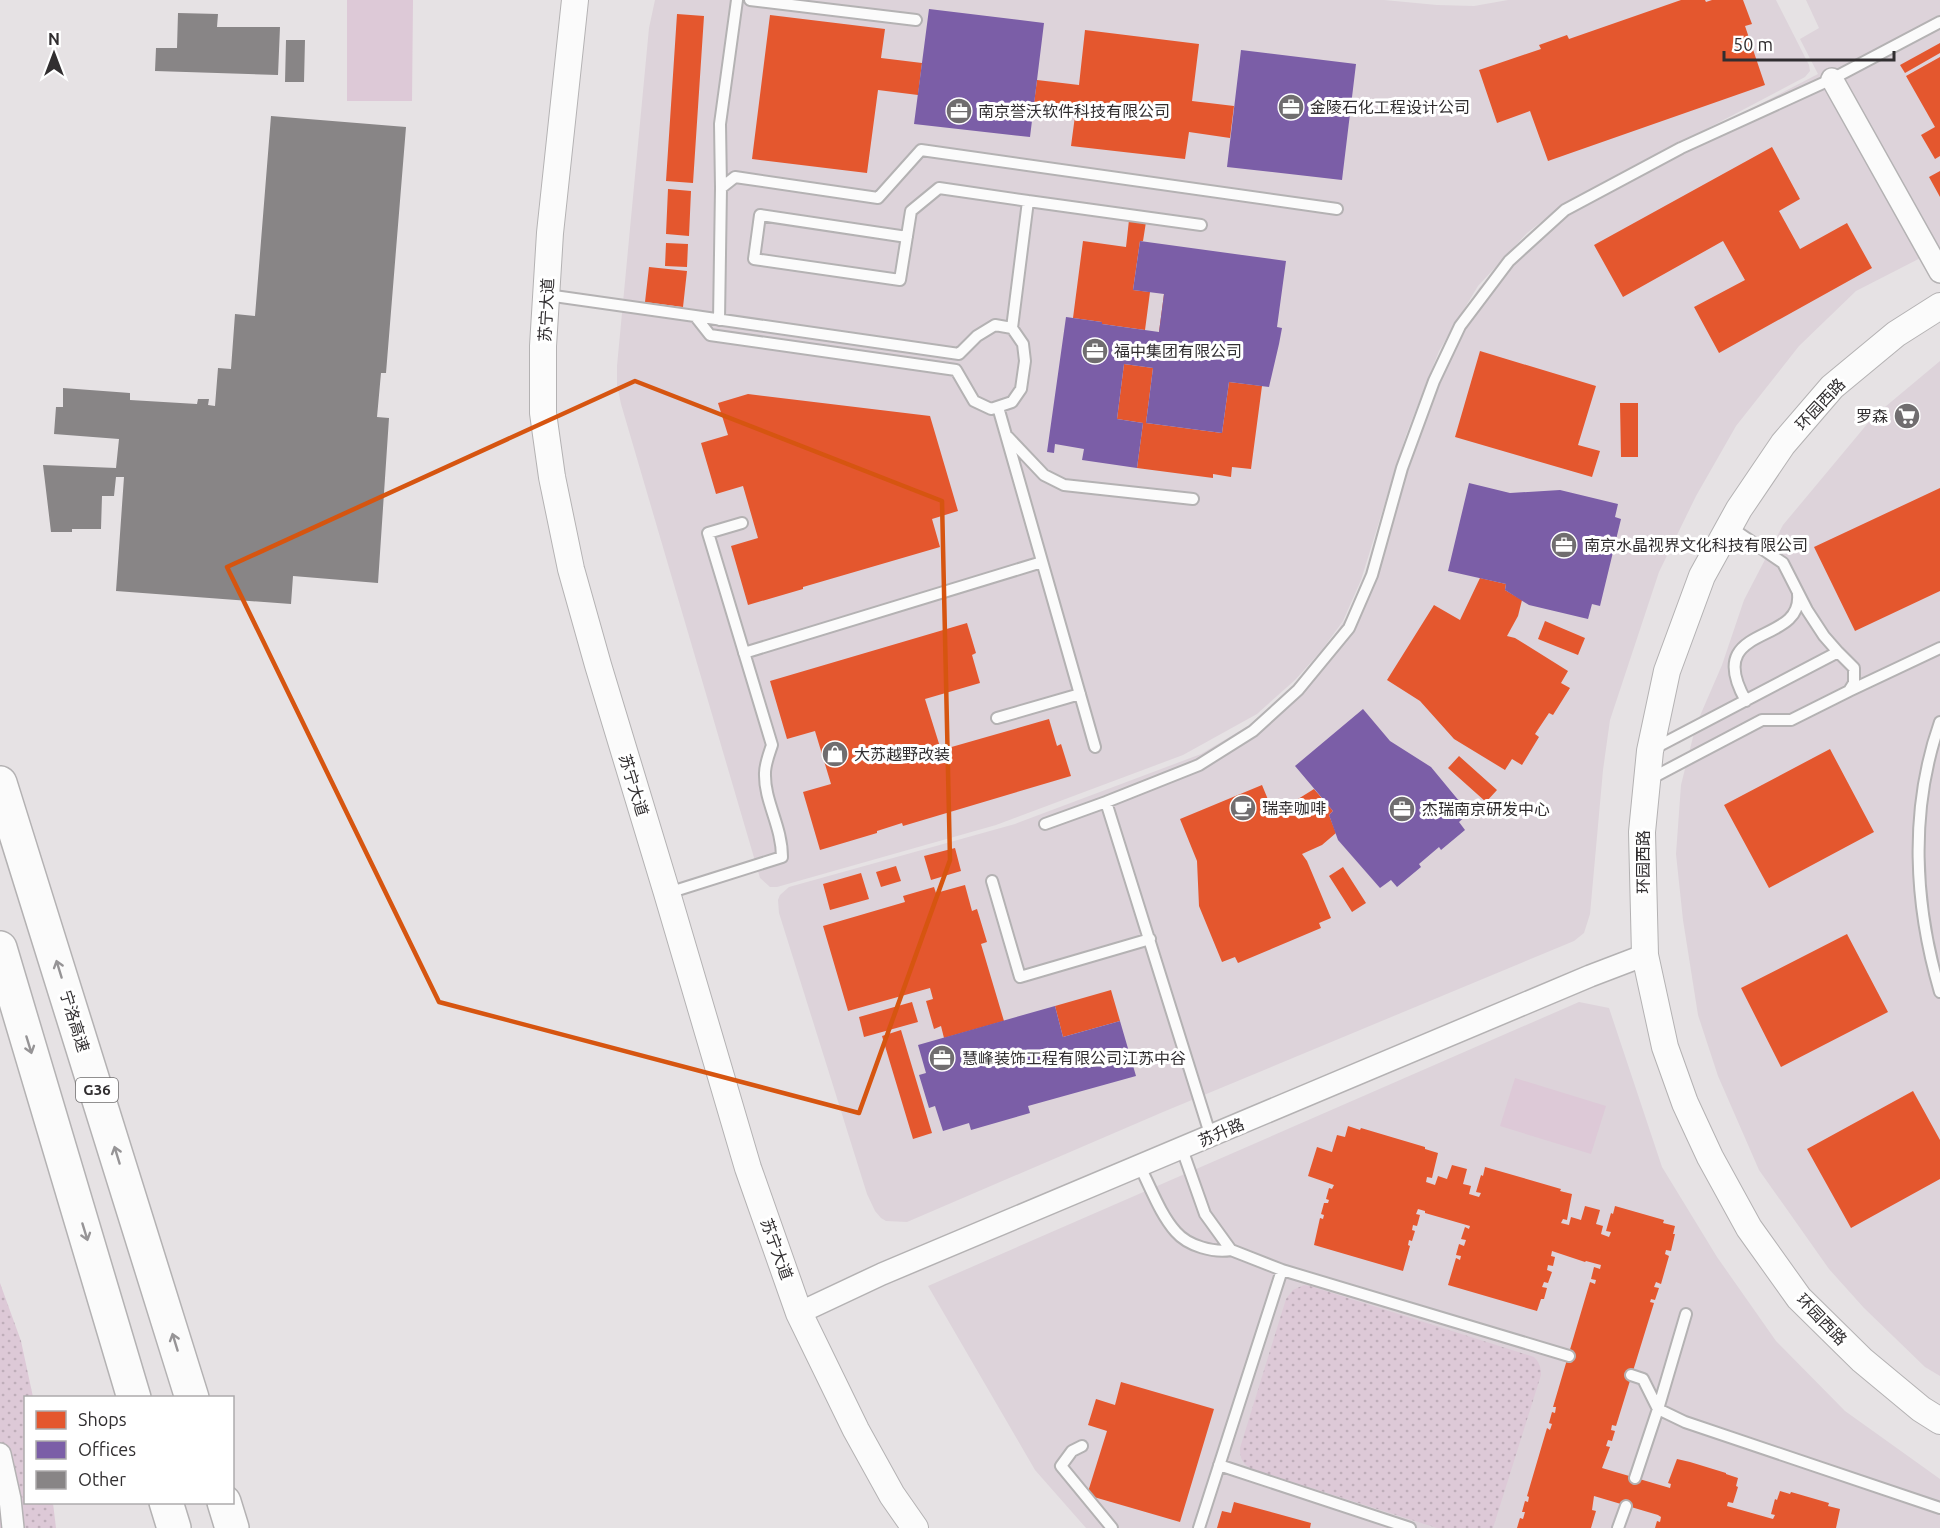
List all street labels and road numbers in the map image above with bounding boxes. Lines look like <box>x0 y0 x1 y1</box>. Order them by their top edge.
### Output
street label: 苏宁大道 <box>535 278 557 342</box>
street label: 环园西路 <box>1792 374 1848 434</box>
street label: 苏宁大道 <box>616 752 652 818</box>
street label: 环园西路 <box>1634 830 1652 894</box>
street label: 宁洛高速 <box>57 988 93 1054</box>
road number: G36 <box>76 1078 118 1102</box>
street label: 苏升路 <box>1195 1114 1247 1150</box>
street label: 苏宁大道 <box>758 1216 796 1282</box>
street label: 环园西路 <box>1793 1290 1851 1348</box>

